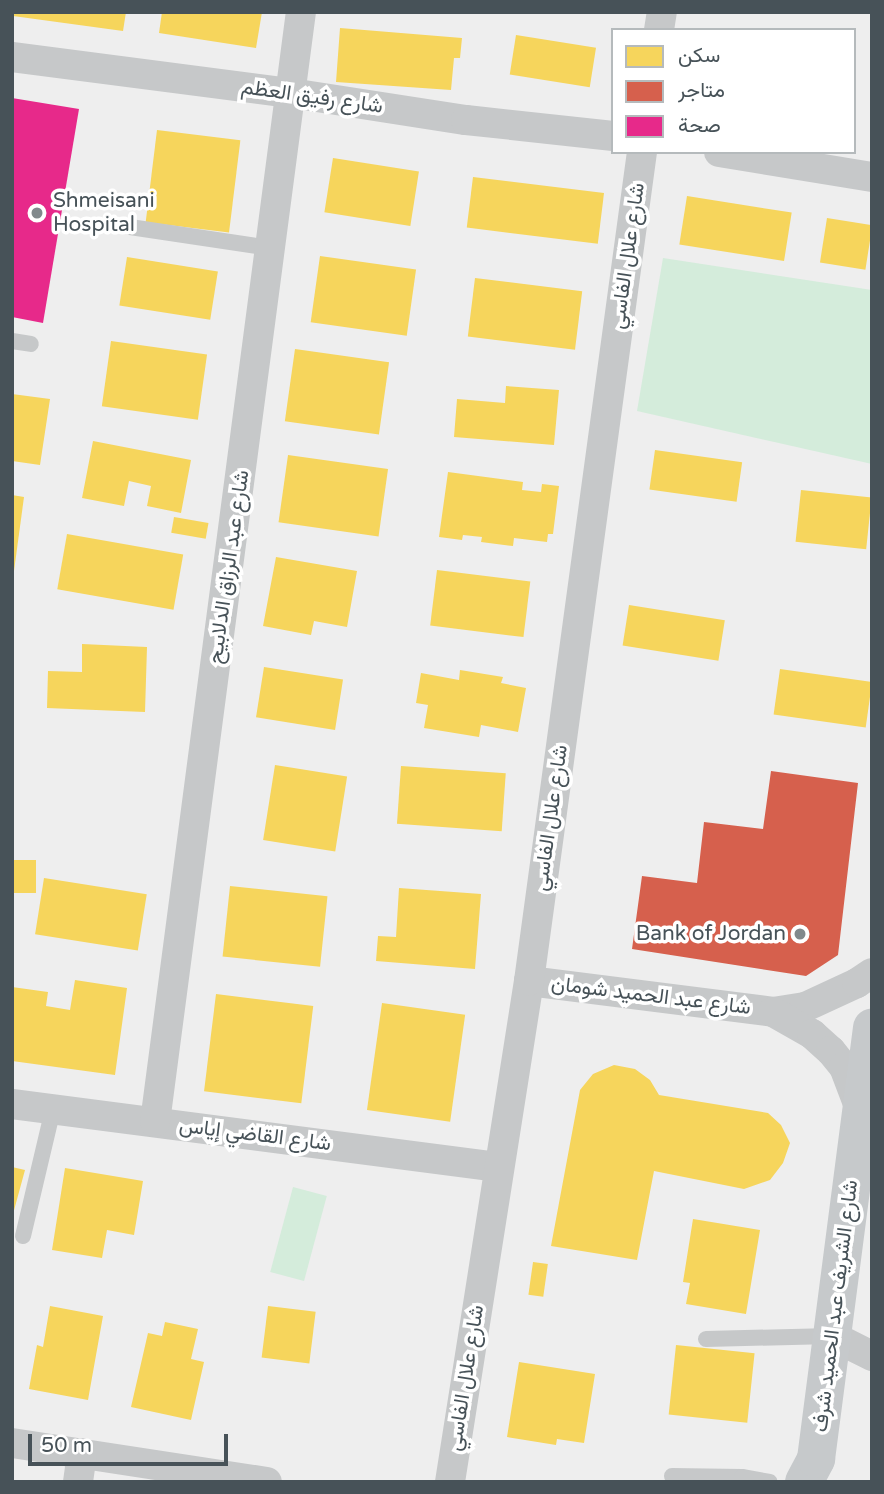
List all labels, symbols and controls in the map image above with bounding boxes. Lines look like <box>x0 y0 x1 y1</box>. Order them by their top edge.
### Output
legend <box>611 28 856 154</box>
text: سكن <box>678 43 720 68</box>
street label: شارع رفيق العظم <box>240 75 384 119</box>
text: متاجر <box>678 78 725 103</box>
text: صحة <box>678 113 721 138</box>
street label: شارع علال الفاسي <box>605 181 651 331</box>
place label: Shmeisani Hospital <box>53 188 155 238</box>
marker: Shmeisani Hospital <box>27 203 47 223</box>
street label: شارع عبد الرزاق الدلابيح <box>203 469 255 665</box>
street label: شارع علال الفاسي <box>528 743 574 893</box>
place label: Bank of Jordan <box>636 921 786 947</box>
marker: Bank of Jordan <box>792 926 808 942</box>
street label: شارع عبد الحميد شومان <box>550 971 752 1021</box>
street label: شارع القاضي إياس <box>178 1113 332 1157</box>
street label: شارع الشريف عبد الحميد شرف <box>808 1179 864 1433</box>
street label: شارع علال الفاسي <box>442 1303 490 1453</box>
scale bar <box>32 1420 231 1464</box>
text: 50 m <box>41 1433 92 1458</box>

